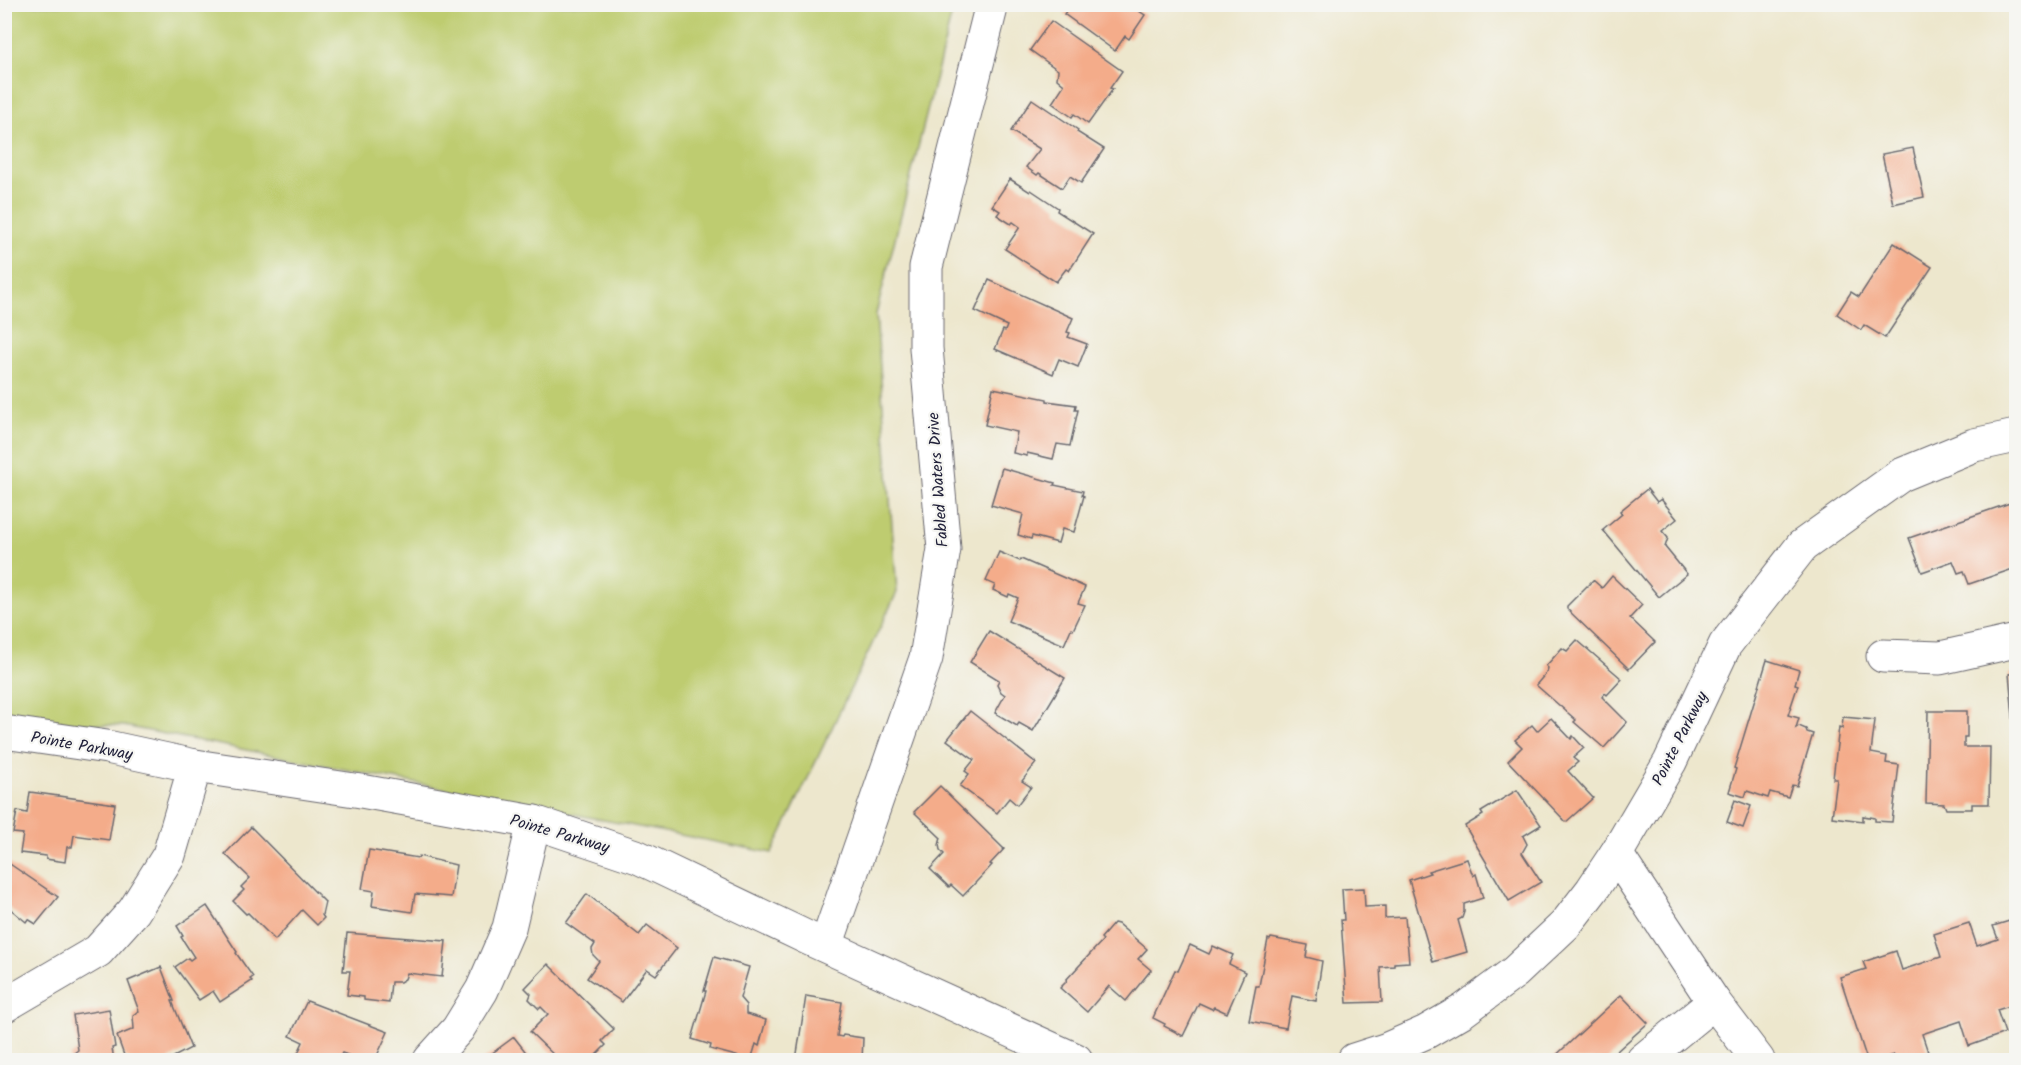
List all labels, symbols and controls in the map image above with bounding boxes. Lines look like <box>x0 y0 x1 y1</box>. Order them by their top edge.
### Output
street label: Fabled Waters Drive <box>921 412 956 548</box>
street label: Pointe Parkway <box>1646 687 1715 790</box>
street label: Pointe Parkway <box>29 725 135 768</box>
street label: Pointe Parkway <box>507 808 613 861</box>

